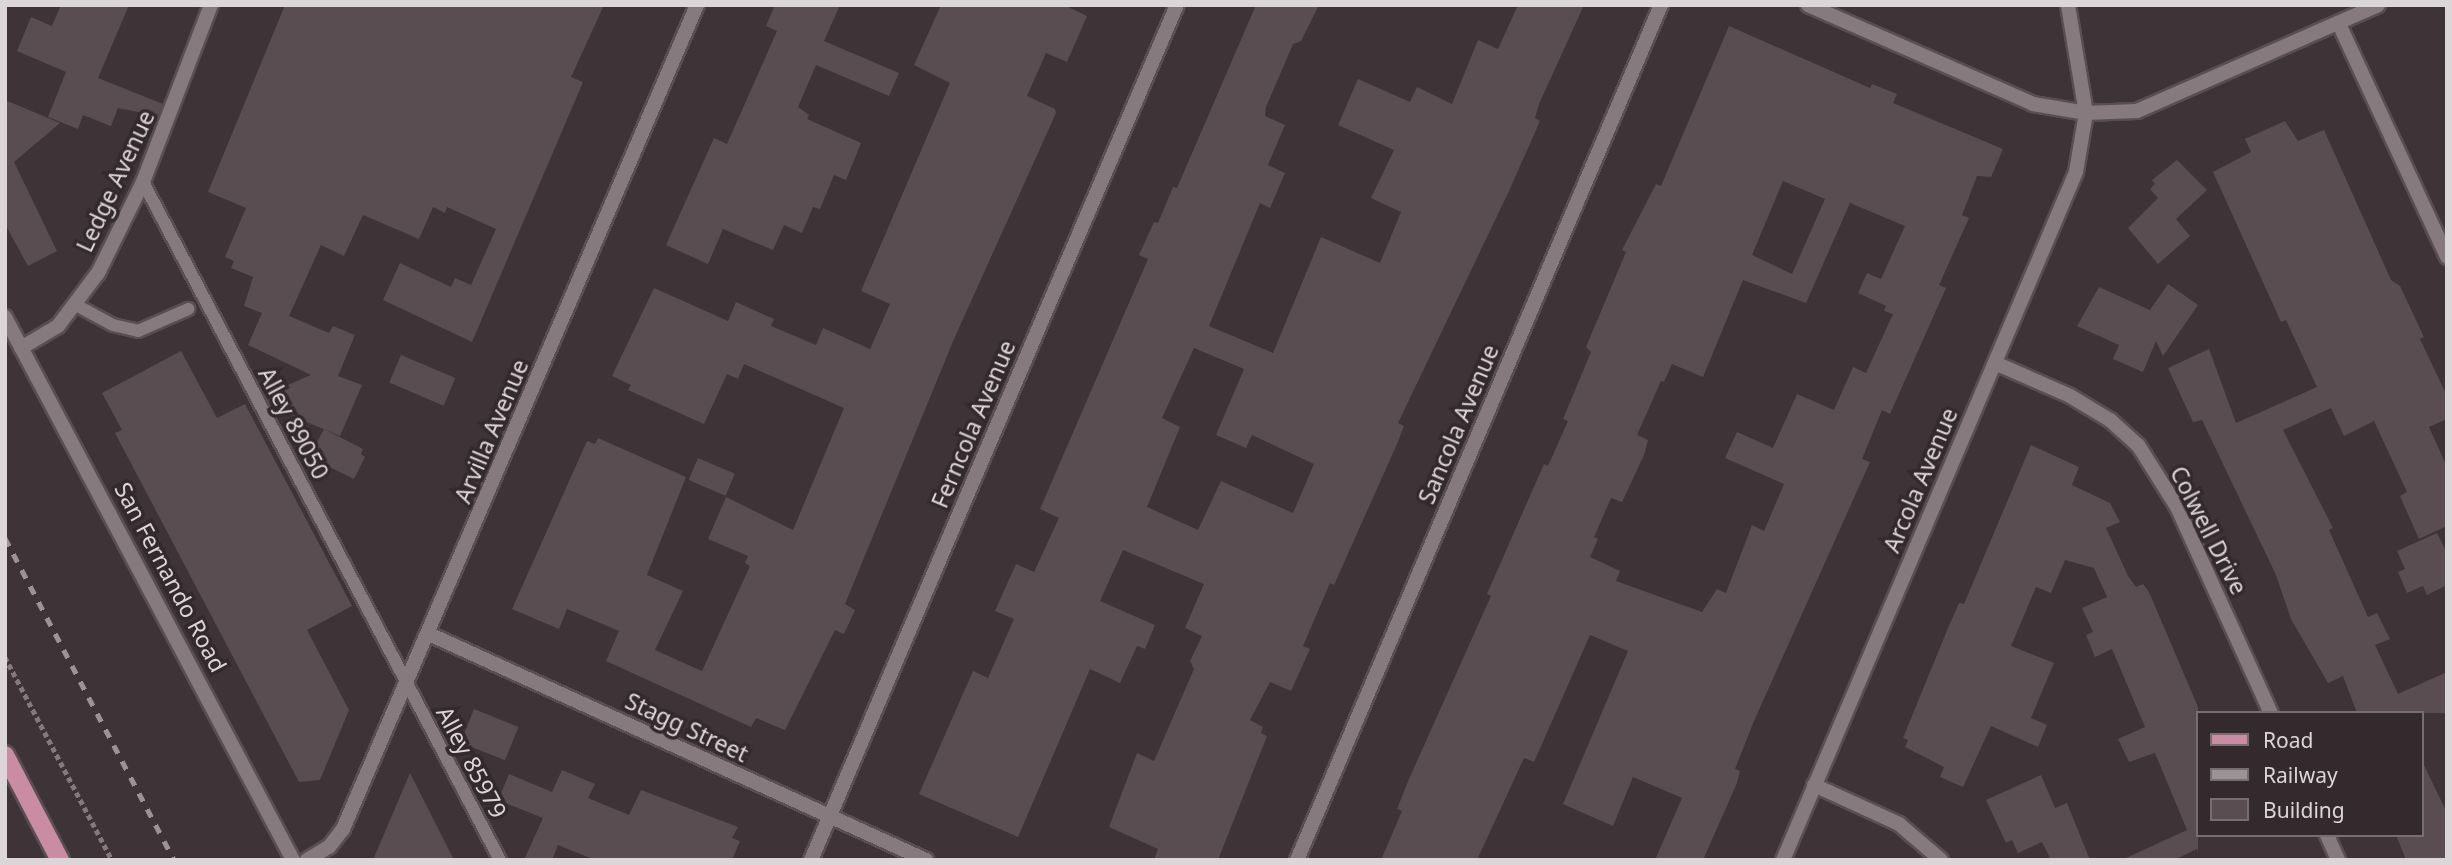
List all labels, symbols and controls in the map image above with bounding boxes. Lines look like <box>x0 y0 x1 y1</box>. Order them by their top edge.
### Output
street label: Ledge Avenue <box>70 106 160 256</box>
street label: Ferncola Avenue <box>925 336 1021 512</box>
street label: Sancola Avenue <box>1412 340 1504 508</box>
street label: Arvilla Avenue <box>448 355 534 507</box>
street label: Alley 89050 <box>253 362 335 484</box>
street label: Arcola Avenue <box>1877 404 1963 556</box>
street label: Colwell Drive <box>2165 461 2253 599</box>
street label: San Fernando Road <box>109 477 233 677</box>
street label: Stagg Street <box>621 687 753 767</box>
street label: Alley 85979 <box>431 701 513 823</box>
legend <box>2196 711 2424 837</box>
text: Road <box>2263 726 2313 754</box>
text: Railway <box>2263 761 2338 789</box>
text: Building <box>2263 796 2345 824</box>

